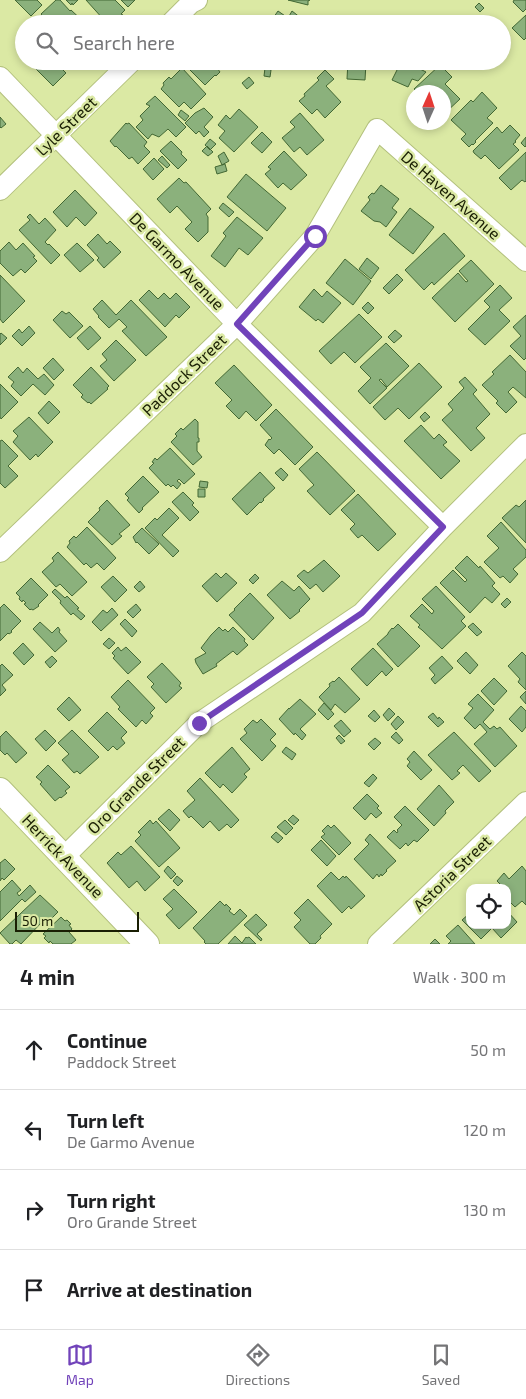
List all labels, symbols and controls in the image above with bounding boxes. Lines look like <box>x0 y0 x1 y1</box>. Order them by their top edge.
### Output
search box <box>15 15 511 70</box>
icon: search <box>33 29 61 57</box>
text: Search here <box>73 31 175 54</box>
north arrow <box>406 85 451 130</box>
street label: Lyle Street <box>31 92 100 159</box>
street label: De Haven Avenue <box>398 146 505 243</box>
street label: De Garmo Avenue <box>126 208 229 313</box>
route start <box>304 225 327 248</box>
street label: Paddock Street <box>138 330 230 419</box>
route end <box>188 712 211 735</box>
street label: Oro Grande Street <box>83 732 188 837</box>
street label: Herrick Avenue <box>19 810 108 901</box>
street label: Astoria Street <box>409 831 494 914</box>
map controls <box>466 884 511 929</box>
button: locate <box>466 884 511 929</box>
scale bar <box>15 909 139 932</box>
text: 50 m <box>22 912 53 929</box>
text: 4 min <box>20 964 75 989</box>
text: Walk · 300 m <box>413 967 506 986</box>
text: Continue <box>67 1029 147 1052</box>
icon: ahead <box>20 1036 48 1064</box>
text: 50 m <box>470 1040 506 1059</box>
text: Paddock Street <box>67 1052 176 1071</box>
text: Turn left <box>67 1109 144 1132</box>
icon: left <box>20 1116 48 1144</box>
text: 120 m <box>463 1120 506 1139</box>
text: De Garmo Avenue <box>67 1132 195 1151</box>
text: Turn right <box>67 1189 155 1212</box>
icon: right <box>20 1196 48 1224</box>
text: 130 m <box>464 1200 506 1219</box>
text: Oro Grande Street <box>67 1212 197 1231</box>
icon: arrive <box>20 1276 48 1304</box>
text: Arrive at destination <box>67 1278 252 1301</box>
tab: Map <box>66 1341 94 1388</box>
tab: Directions <box>226 1341 290 1388</box>
tab: Saved <box>422 1341 460 1388</box>

